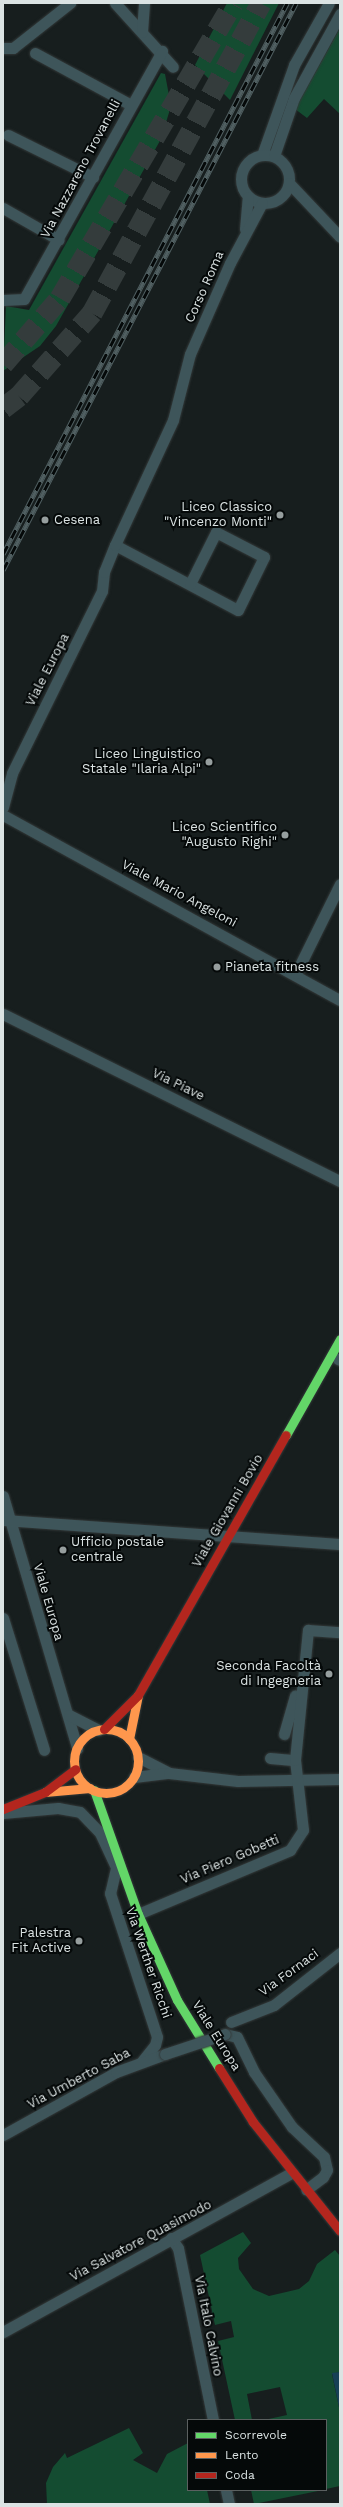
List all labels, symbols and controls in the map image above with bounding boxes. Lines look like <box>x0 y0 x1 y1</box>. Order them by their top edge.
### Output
street label: Via Nazzareno Trovanelli <box>38 97 124 241</box>
street label: Corso Roma <box>182 249 228 325</box>
place label: Liceo Classico "Vincenzo Monti" <box>164 500 272 531</box>
marker: Liceo Classico "Vincenzo Monti" <box>275 510 285 520</box>
place label: Cesena <box>54 512 100 528</box>
marker: Cesena <box>39 514 51 526</box>
street label: Viale Europa <box>23 631 73 709</box>
place label: Liceo Linguistico Statale "Ilaria Alpi" <box>81 747 201 778</box>
marker: Liceo Linguistico Statale "Ilaria Alpi" <box>204 757 214 767</box>
place label: Liceo Scientifico "Augusto Righi" <box>172 820 277 851</box>
marker: Liceo Scientifico "Augusto Righi" <box>280 830 290 840</box>
street label: Viale Mario Angeloni <box>118 857 240 931</box>
place label: Pianeta fitness <box>225 959 320 975</box>
marker: Pianeta fitness <box>212 962 222 972</box>
street label: Via Piave <box>149 1066 207 1104</box>
street label: Viale Giovanni Bovio <box>189 1452 267 1570</box>
place label: Ufficio postale centrale <box>71 1535 164 1566</box>
marker: Ufficio postale centrale <box>58 1545 68 1555</box>
street label: Viale Europa <box>30 1562 66 1642</box>
place label: Seconda Facoltà di Ingegneria <box>216 1659 321 1690</box>
marker: Seconda Facoltà di Ingegneria <box>324 1669 334 1679</box>
street label: Via Piero Gobetti <box>178 1832 282 1888</box>
street label: Via Werther Ricchi <box>122 1905 174 2021</box>
place label: Palestra Fit Active <box>11 1926 71 1957</box>
marker: Palestra Fit Active <box>74 1936 84 1946</box>
street label: Via Fornaci <box>256 1946 322 2000</box>
street label: Viale Europa <box>188 1998 244 2074</box>
street label: Via Umberto Saba <box>25 2045 133 2113</box>
street label: Via Salvatore Quasimodo <box>67 2197 215 2285</box>
street label: Via Italo Calvino <box>191 2274 225 2378</box>
legend <box>187 2419 327 2491</box>
text: Scorrevole <box>225 2428 287 2442</box>
text: Lento <box>225 2448 259 2462</box>
text: Coda <box>225 2468 255 2482</box>

